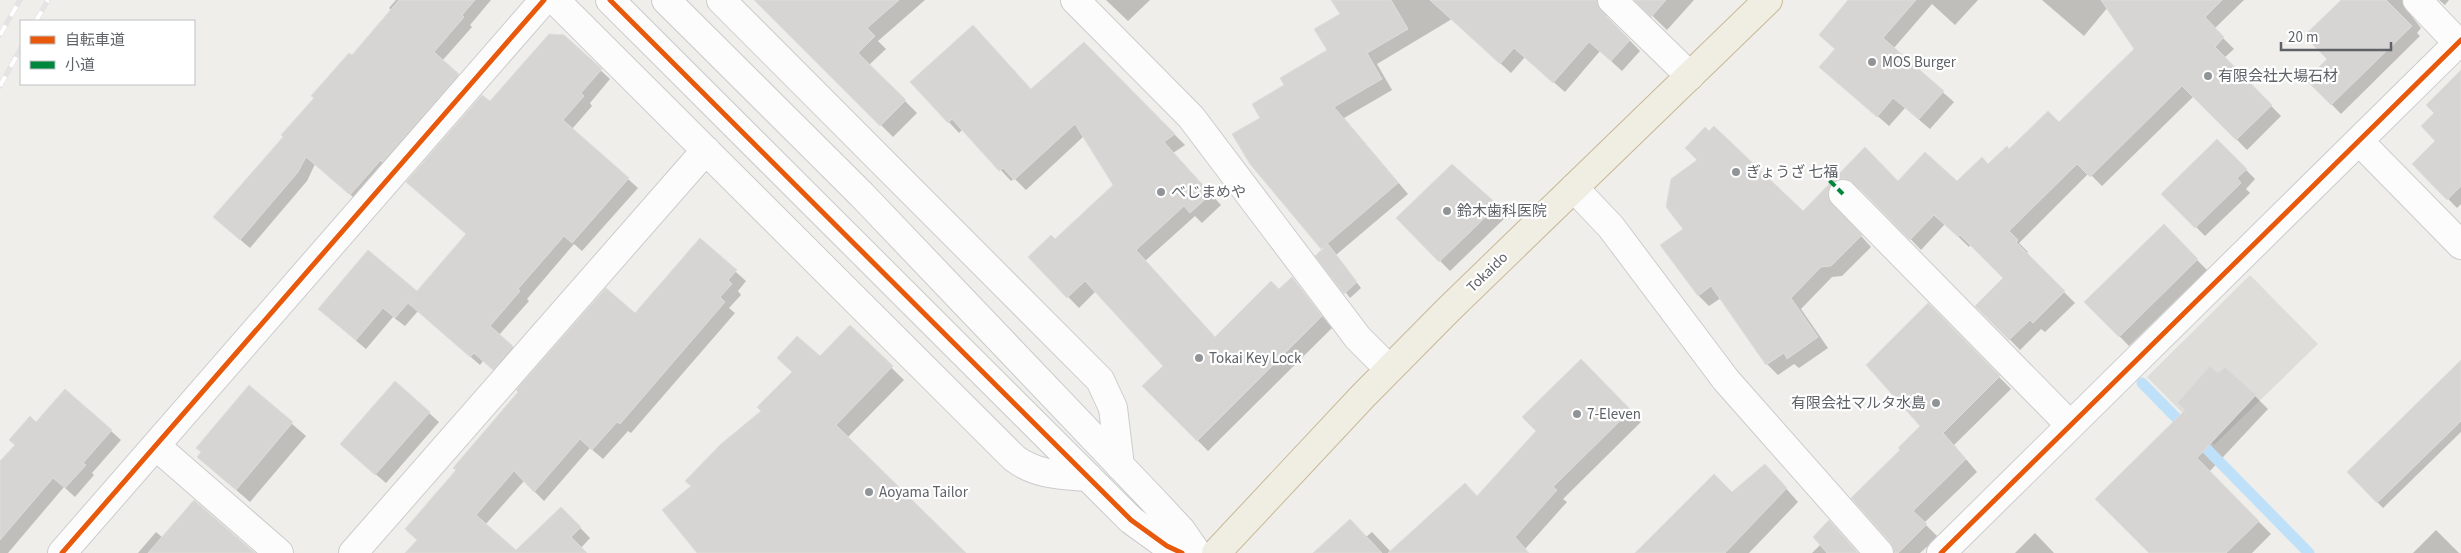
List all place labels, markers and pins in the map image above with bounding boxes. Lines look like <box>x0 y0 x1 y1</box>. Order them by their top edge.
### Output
place label: MOS Burger <box>1882 52 1957 73</box>
marker: MOS Burger <box>1866 56 1878 68</box>
place label: 有限会社大場石材 <box>2218 66 2338 87</box>
marker: 有限会社大場石材 <box>2202 70 2214 82</box>
place label: ぎょうざ 七福 <box>1746 162 1838 183</box>
marker: ぎょうざ 七福 <box>1730 166 1742 178</box>
place label: べじまめや <box>1171 182 1246 203</box>
marker: べじまめや <box>1155 186 1167 198</box>
place label: 鈴木歯科医院 <box>1457 201 1547 222</box>
marker: 鈴木歯科医院 <box>1441 205 1453 217</box>
place label: Tokai Key Lock <box>1209 348 1302 369</box>
marker: Tokai Key Lock <box>1193 352 1205 364</box>
place label: 有限会社マルタ水島 <box>1791 393 1926 414</box>
marker: 有限会社マルタ水島 <box>1930 397 1942 409</box>
place label: 7-Eleven <box>1587 404 1641 425</box>
marker: 7-Eleven <box>1571 408 1583 420</box>
place label: Aoyama Tailor <box>879 482 969 503</box>
marker: Aoyama Tailor <box>863 486 875 498</box>

